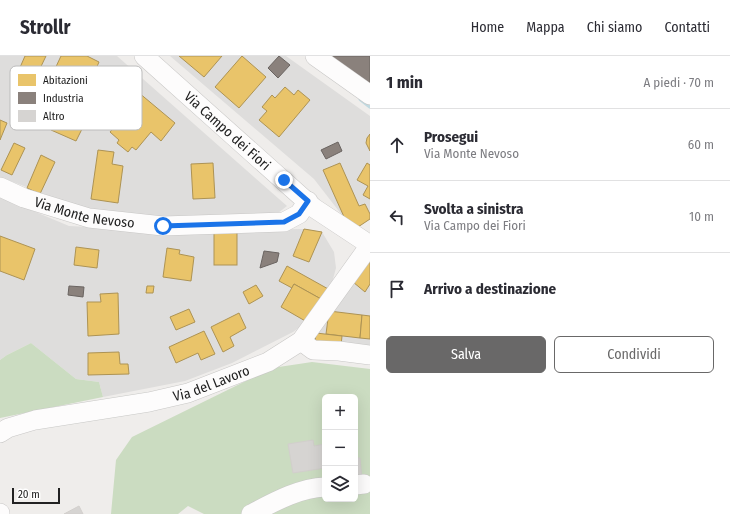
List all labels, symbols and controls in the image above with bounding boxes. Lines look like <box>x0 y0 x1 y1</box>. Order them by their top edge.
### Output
text: Strollr <box>20 16 70 39</box>
text: Home <box>471 19 504 36</box>
text: Mappa <box>526 19 565 36</box>
text: Chi siamo <box>587 19 642 36</box>
text: Contatti <box>664 19 710 36</box>
legend <box>10 66 142 130</box>
text: 1 min <box>386 72 423 93</box>
text: Abitazioni <box>43 74 88 87</box>
text: A piedi · 70 m <box>643 75 714 90</box>
street label: Via Campo dei Fiori <box>181 88 274 174</box>
text: Industria <box>43 92 84 105</box>
text: Altro <box>43 110 65 123</box>
text: Prosegui <box>424 128 478 146</box>
icon: ahead <box>386 134 408 156</box>
text: 60 m <box>688 137 714 152</box>
text: Via Monte Nevoso <box>424 146 519 161</box>
route end <box>275 171 293 189</box>
street label: Via Monte Nevoso <box>32 194 135 232</box>
text: Svolta a sinistra <box>424 200 524 218</box>
icon: left <box>386 206 408 228</box>
text: 10 m <box>689 209 714 224</box>
route start <box>154 217 172 235</box>
text: Via Campo dei Fiori <box>424 218 526 233</box>
icon: arrive <box>386 278 408 300</box>
text: Arrivo a destinazione <box>424 280 556 298</box>
button: Salva <box>386 336 546 373</box>
button: Condividi <box>554 336 714 373</box>
street label: Via del Lavoro <box>171 362 252 405</box>
map controls <box>322 394 358 502</box>
button: + <box>322 394 358 430</box>
button: − <box>322 430 358 466</box>
button: layers <box>322 466 358 502</box>
scale bar <box>12 486 60 505</box>
text: 20 m <box>18 488 40 501</box>

